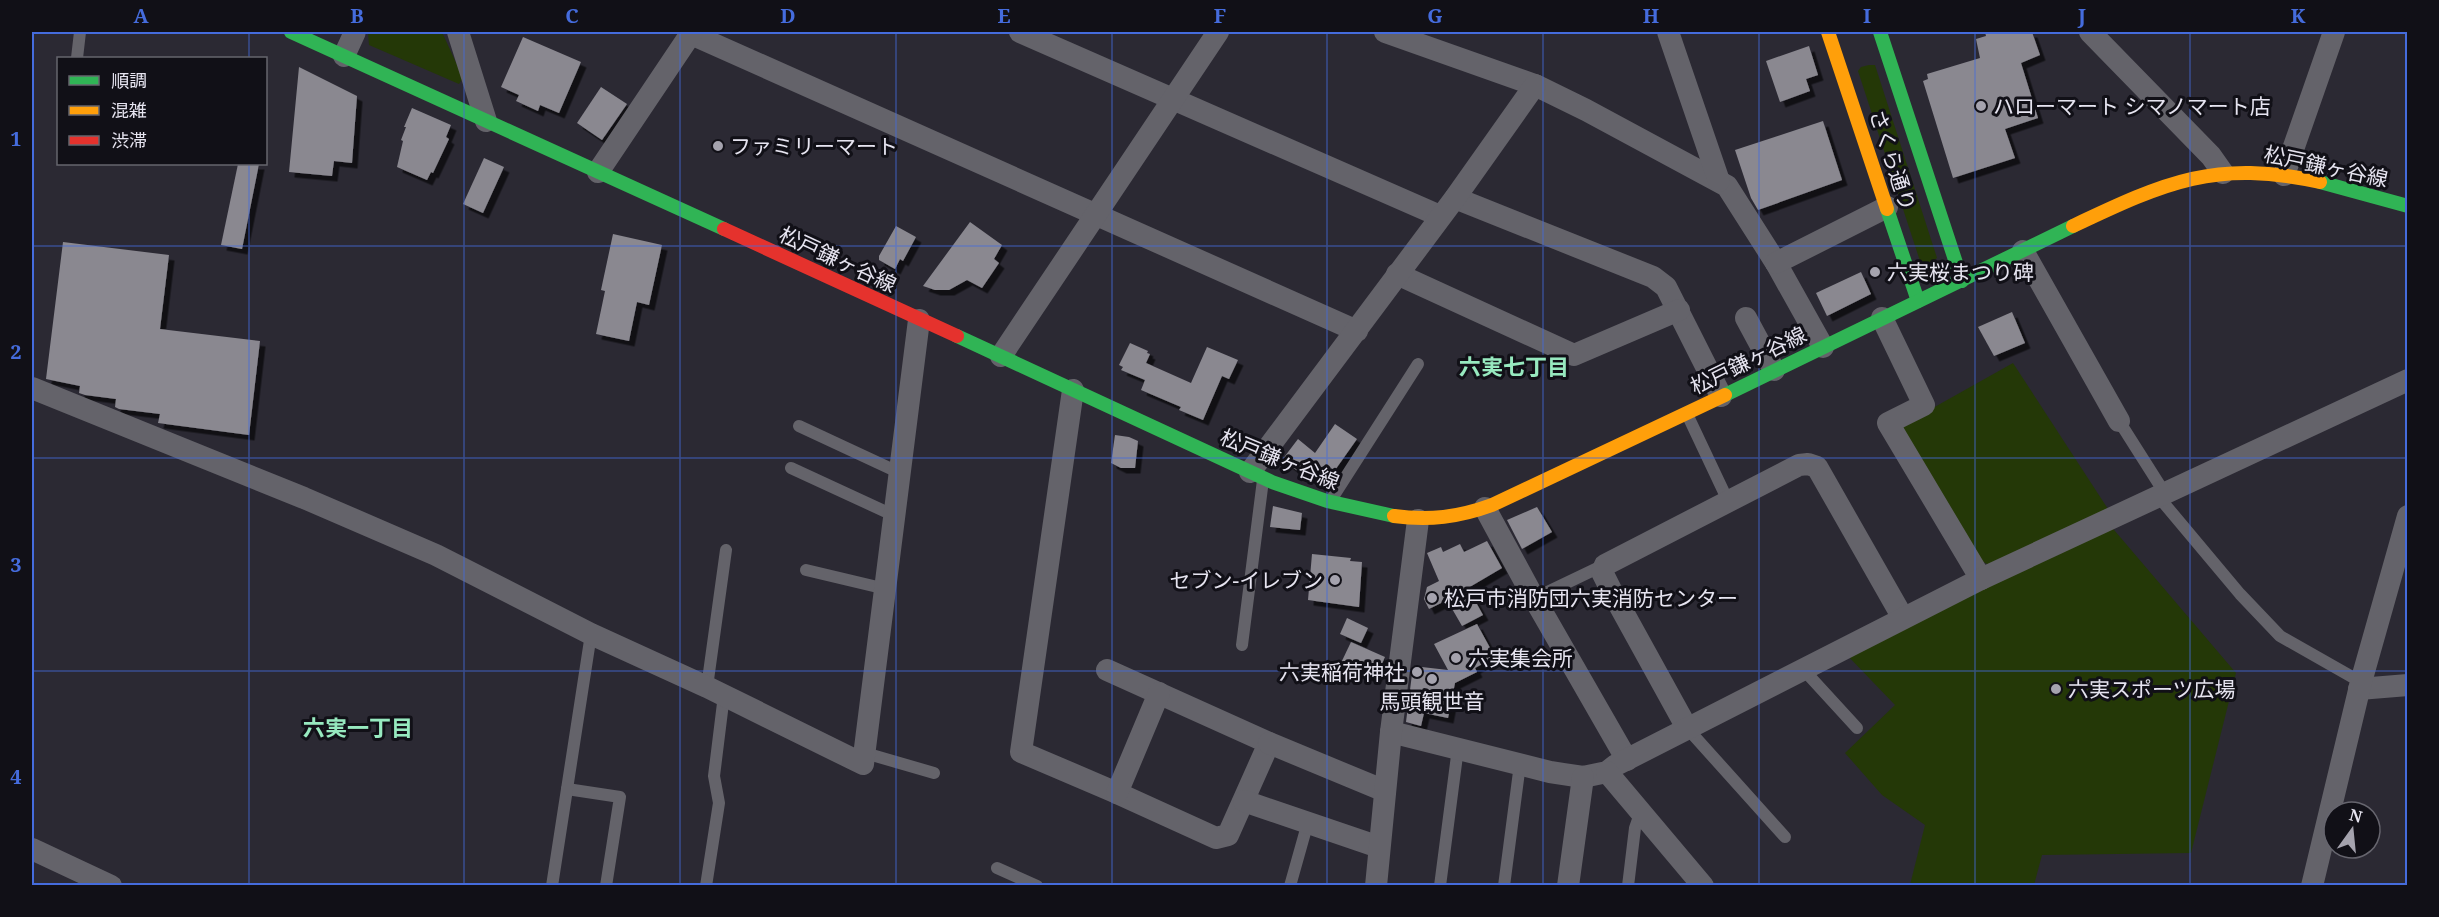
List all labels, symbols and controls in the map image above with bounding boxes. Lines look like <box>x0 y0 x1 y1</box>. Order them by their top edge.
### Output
text: A <box>133 2 149 29</box>
text: B <box>350 2 364 29</box>
text: C <box>565 2 579 29</box>
text: D <box>780 2 796 29</box>
text: E <box>997 2 1011 29</box>
text: F <box>1214 2 1226 29</box>
text: G <box>1427 2 1443 29</box>
text: H <box>1643 2 1659 29</box>
text: I <box>1863 2 1871 29</box>
text: J <box>2077 2 2086 29</box>
text: K <box>2291 2 2306 29</box>
legend <box>57 57 267 165</box>
text: 順調 <box>111 68 147 92</box>
place label: ハローマート シマノマート店 <box>1993 92 2271 120</box>
text: 混雑 <box>111 98 147 122</box>
marker: ハローマート シマノマート店 <box>1974 99 1988 113</box>
street label: さくら通り <box>1863 106 1923 214</box>
text: 1 <box>10 125 22 152</box>
text: 渋滞 <box>111 128 147 152</box>
place label: ファミリーマート <box>730 132 898 160</box>
marker: ファミリーマート <box>711 139 725 153</box>
street label: 松戸鎌ヶ谷線 <box>2261 139 2391 193</box>
street label: 松戸鎌ヶ谷線 <box>775 220 901 298</box>
place label: 六実桜まつり碑 <box>1887 258 2034 286</box>
marker: 六実桜まつり碑 <box>1868 265 1882 279</box>
street label: 松戸鎌ヶ谷線 <box>1685 320 1811 400</box>
text: 2 <box>10 338 22 365</box>
district label: 六実七丁目 <box>1459 351 1569 381</box>
street label: 松戸鎌ヶ谷線 <box>1216 422 1344 496</box>
text: 3 <box>10 551 22 578</box>
place label: セブン-イレブン <box>1169 566 1323 594</box>
marker: セブン-イレブン <box>1328 573 1342 587</box>
place label: 松戸市消防団六実消防センター <box>1444 584 1738 612</box>
marker: 松戸市消防団六実消防センター <box>1425 591 1439 605</box>
place label: 六実集会所 <box>1468 644 1573 672</box>
marker: 六実集会所 <box>1449 651 1463 665</box>
place label: 六実稲荷神社 <box>1279 658 1405 686</box>
marker: 六実稲荷神社 <box>1410 665 1424 679</box>
marker: 馬頭観世音 <box>1425 672 1439 686</box>
place label: 六実スポーツ広場 <box>2068 675 2236 703</box>
marker: 六実スポーツ広場 <box>2049 682 2063 696</box>
place label: 馬頭観世音 <box>1380 687 1485 715</box>
district label: 六実一丁目 <box>303 712 413 742</box>
text: 4 <box>10 763 22 790</box>
north arrow <box>2322 800 2382 860</box>
text: N <box>2347 803 2365 828</box>

